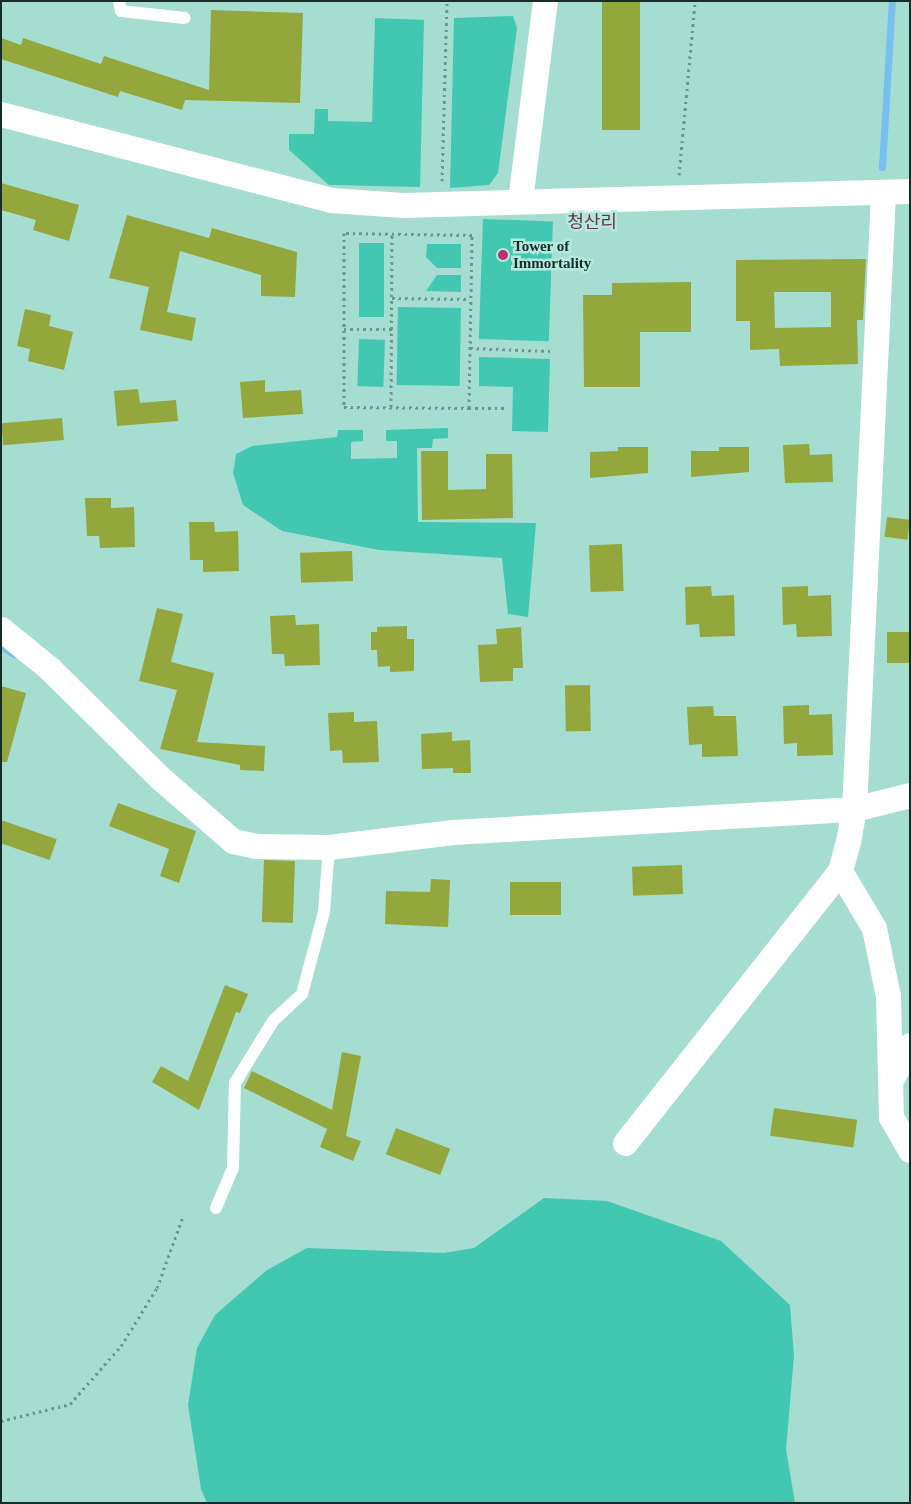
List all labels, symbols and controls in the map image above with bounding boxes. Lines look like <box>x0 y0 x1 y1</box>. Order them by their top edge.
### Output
district label: 청산리 <box>567 211 617 233</box>
place label: Tower of Immortality <box>513 237 591 272</box>
marker: Tower of Immortality <box>497 249 509 261</box>

